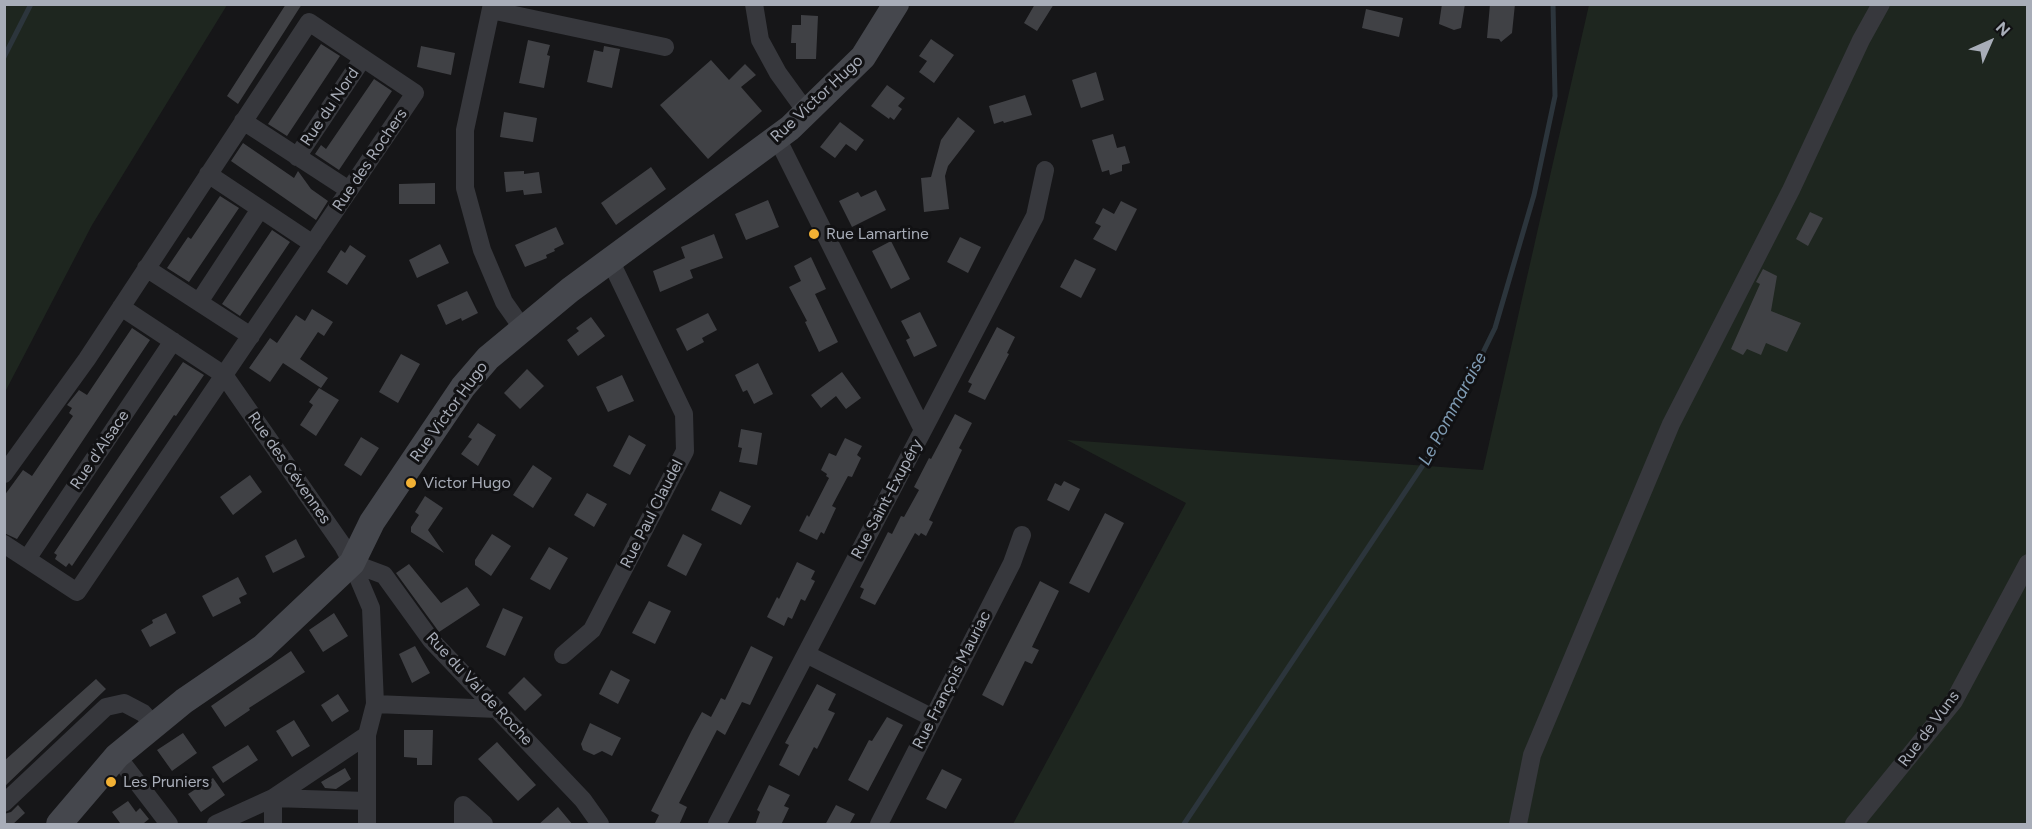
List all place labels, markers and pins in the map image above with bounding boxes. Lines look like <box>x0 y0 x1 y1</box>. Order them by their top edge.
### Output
place label: Rue Lamartine <box>826 224 929 244</box>
marker: Rue Lamartine <box>807 227 821 241</box>
place label: Victor Hugo <box>423 473 511 493</box>
marker: Victor Hugo <box>404 476 418 490</box>
place label: Les Pruniers <box>123 772 209 792</box>
marker: Les Pruniers <box>104 775 118 789</box>

